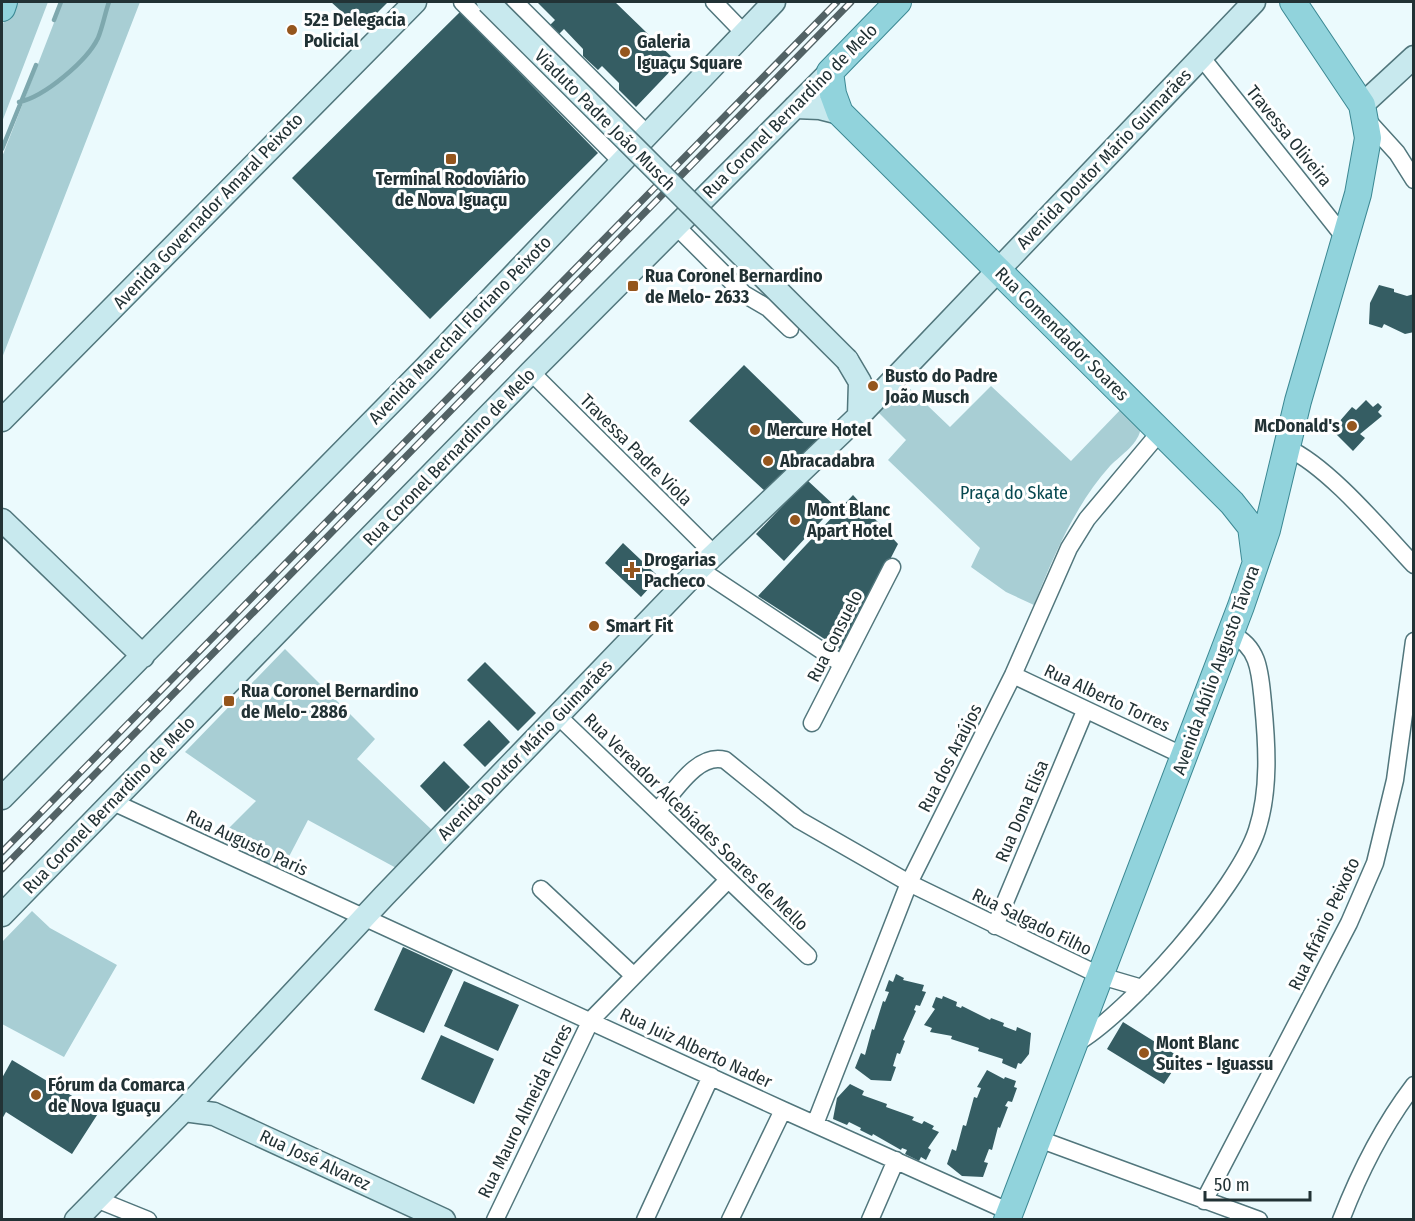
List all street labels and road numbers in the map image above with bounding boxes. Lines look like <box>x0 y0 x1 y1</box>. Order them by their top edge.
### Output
street label: Rua Coronel Bernardino de Melo <box>698 19 882 203</box>
street label: Viaduto Padre João Musch <box>530 45 680 195</box>
street label: Avenida Doutor Mário Guimarães <box>1012 64 1196 254</box>
street label: Travessa Oliveira <box>1242 81 1337 191</box>
street label: Avenida Governador Amaral Peixoto <box>108 108 308 314</box>
street label: Avenida Marechal Floriano Peixoto <box>364 231 556 429</box>
street label: Rua Comendador Soares <box>990 262 1134 406</box>
street label: Rua Coronel Bernardino de Melo <box>358 364 540 550</box>
street label: Travessa Padre Viola <box>575 389 697 511</box>
street label: Avenida Abílio Augusto Távora <box>1168 562 1264 778</box>
street label: Rua Consuelo <box>802 586 868 686</box>
street label: Avenida Doutor Mário Guimarães <box>433 655 617 845</box>
street label: Rua Alberto Torres <box>1041 659 1174 737</box>
street label: Rua dos Araújos <box>913 700 987 816</box>
street label: Rua Vereador Alcebíades Soares de Mello <box>579 709 813 935</box>
street label: Rua Coronel Bernardino de Melo <box>18 712 200 898</box>
street label: Rua Dona Elisa <box>991 757 1053 865</box>
street label: Rua Augusto Paris <box>183 805 312 881</box>
street label: Rua Afrânio Peixoto <box>1284 854 1364 994</box>
street label: Rua Salgado Filho <box>969 884 1095 960</box>
street label: Rua Juiz Alberto Nader <box>616 1003 776 1093</box>
street label: Rua Mauro Almeida Flores <box>473 1020 577 1202</box>
street label: Rua José Alvarez <box>256 1125 374 1195</box>

